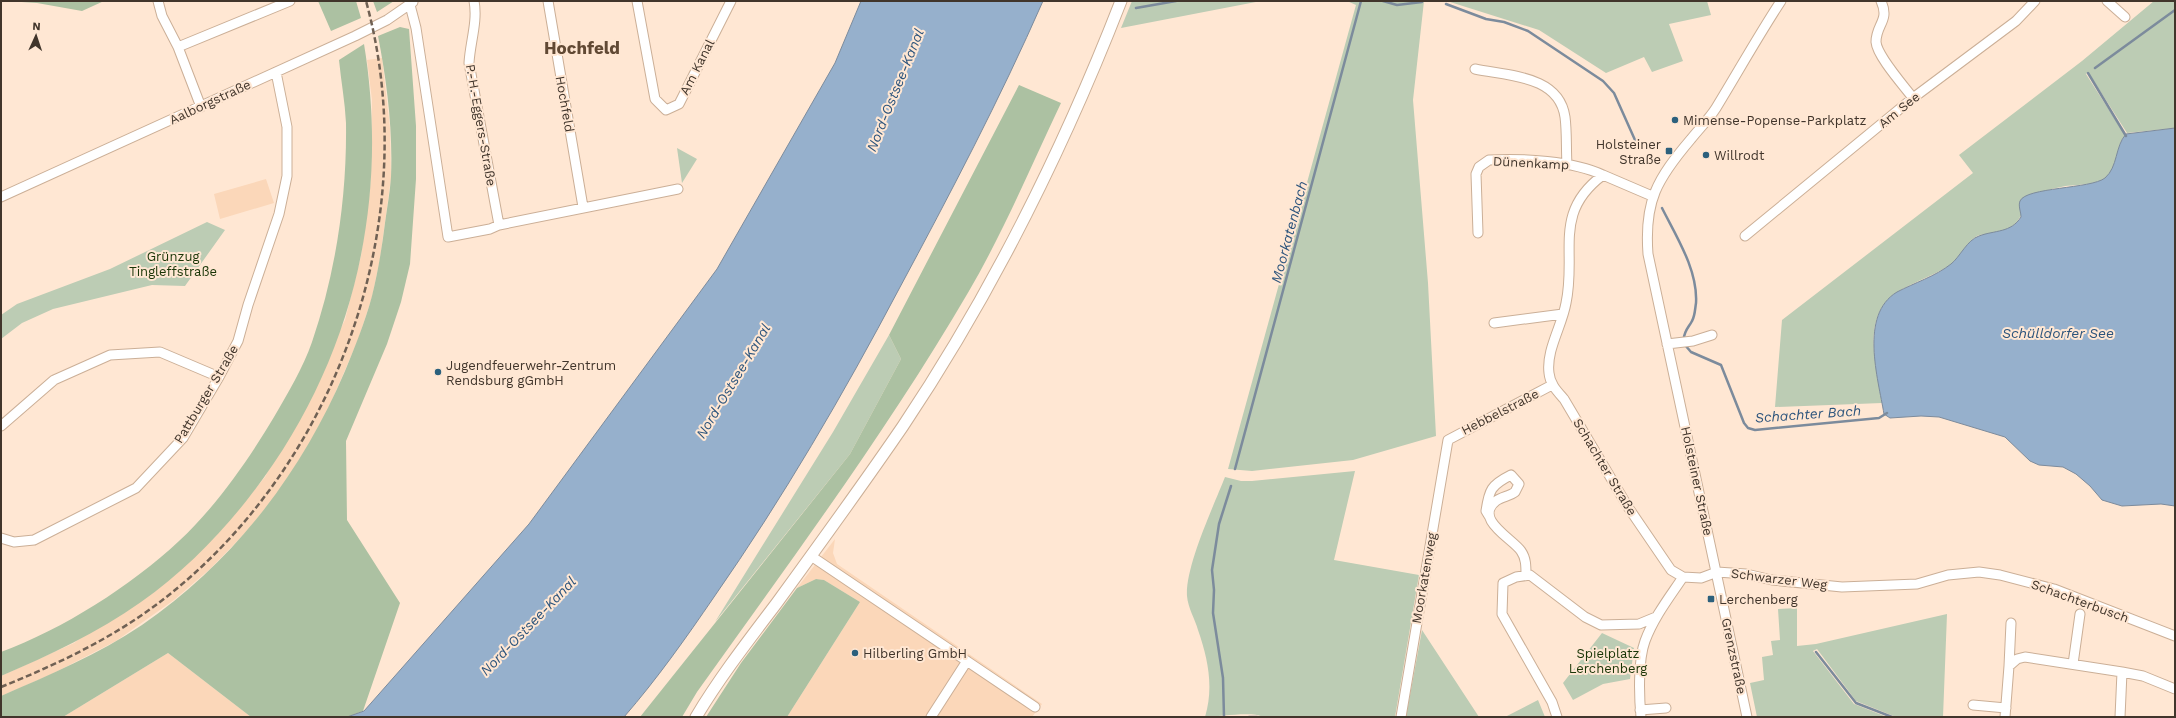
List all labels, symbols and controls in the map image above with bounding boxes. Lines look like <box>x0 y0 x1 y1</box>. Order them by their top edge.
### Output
north arrow <box>16 16 56 56</box>
text: N <box>32 20 41 33</box>
water label: Nord-Ostsee-Kanal <box>863 26 927 154</box>
street label: Am Kanal <box>677 37 717 97</box>
district label: Hochfeld <box>544 38 620 58</box>
street label: P.-H.-Eggers-Straße <box>463 63 499 187</box>
street label: Hochfeld <box>553 75 577 133</box>
street label: Aalborgstraße <box>167 77 253 127</box>
street label: Am See <box>1875 89 1923 131</box>
place label: Mimense-Popense-Parkplatz <box>1683 113 1866 128</box>
marker: Mimense-Popense-Parkplatz <box>1670 115 1680 125</box>
place label: Holsteiner Straße <box>1596 137 1661 167</box>
marker: Holsteiner Straße <box>1664 146 1674 156</box>
place label: Willrodt <box>1714 148 1765 163</box>
marker: Willrodt <box>1701 150 1711 160</box>
street label: Dünenkamp <box>1493 154 1569 172</box>
water label: Moorkatenbach <box>1268 179 1310 285</box>
park label: Grünzug Tingleffstraße <box>129 249 217 279</box>
water label: Nord-Ostsee-Kanal <box>693 321 773 441</box>
water label: Schülldorfer See <box>2002 325 2114 341</box>
street label: Pattburger Straße <box>171 342 241 446</box>
place label: Jugendfeuerwehr-Zentrum Rendsburg gGmbH <box>446 358 616 388</box>
marker: Jugendfeuerwehr-Zentrum Rendsburg gGmbH <box>433 367 443 377</box>
street label: Hebbelstraße <box>1459 386 1541 438</box>
water label: Schachter Bach <box>1754 402 1862 426</box>
street label: Schachter Straße <box>1570 416 1640 518</box>
street label: Holsteiner Straße <box>1678 425 1716 537</box>
street label: Moorkatenweg <box>1409 531 1439 625</box>
street label: Schwarzer Weg <box>1730 566 1828 592</box>
water label: Nord-Ostsee-Kanal <box>477 573 579 679</box>
street label: Schachterbusch <box>2029 576 2131 626</box>
place label: Lerchenberg <box>1719 592 1798 607</box>
marker: Lerchenberg <box>1706 594 1716 604</box>
street label: Grenzstraße <box>1719 617 1749 695</box>
place label: Hilberling GmbH <box>863 646 967 661</box>
park label: Spielplatz Lerchenberg <box>1569 646 1647 676</box>
marker: Hilberling GmbH <box>850 648 860 658</box>

